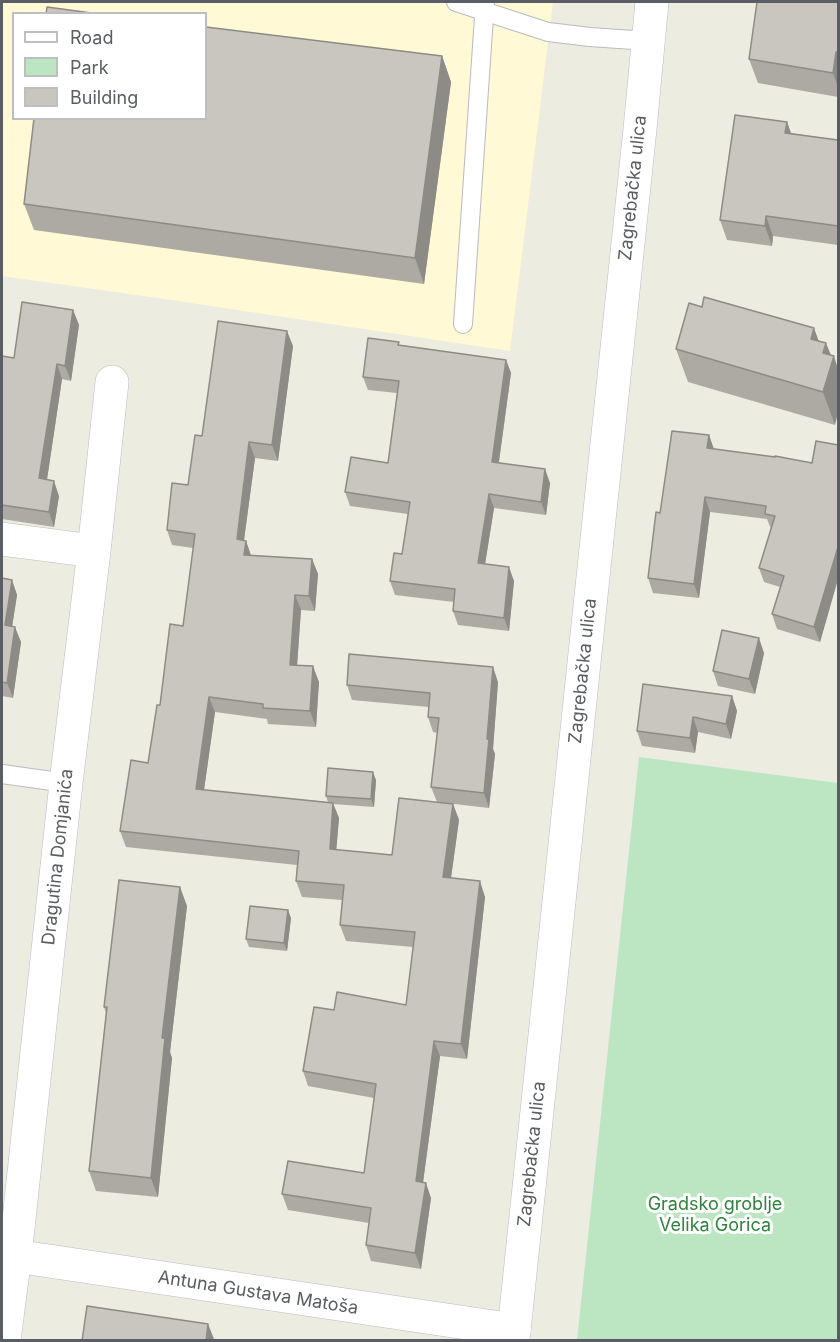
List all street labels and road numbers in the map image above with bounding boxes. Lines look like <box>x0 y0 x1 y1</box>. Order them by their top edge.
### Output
street label: Zagrebačka ulica <box>615 114 651 262</box>
street label: Zagrebačka ulica <box>565 597 601 745</box>
street label: Dragutina Domjanića <box>38 768 78 946</box>
street label: Zagrebačka ulica <box>514 1080 550 1228</box>
street label: Antuna Gustava Matoša <box>156 1266 360 1320</box>

